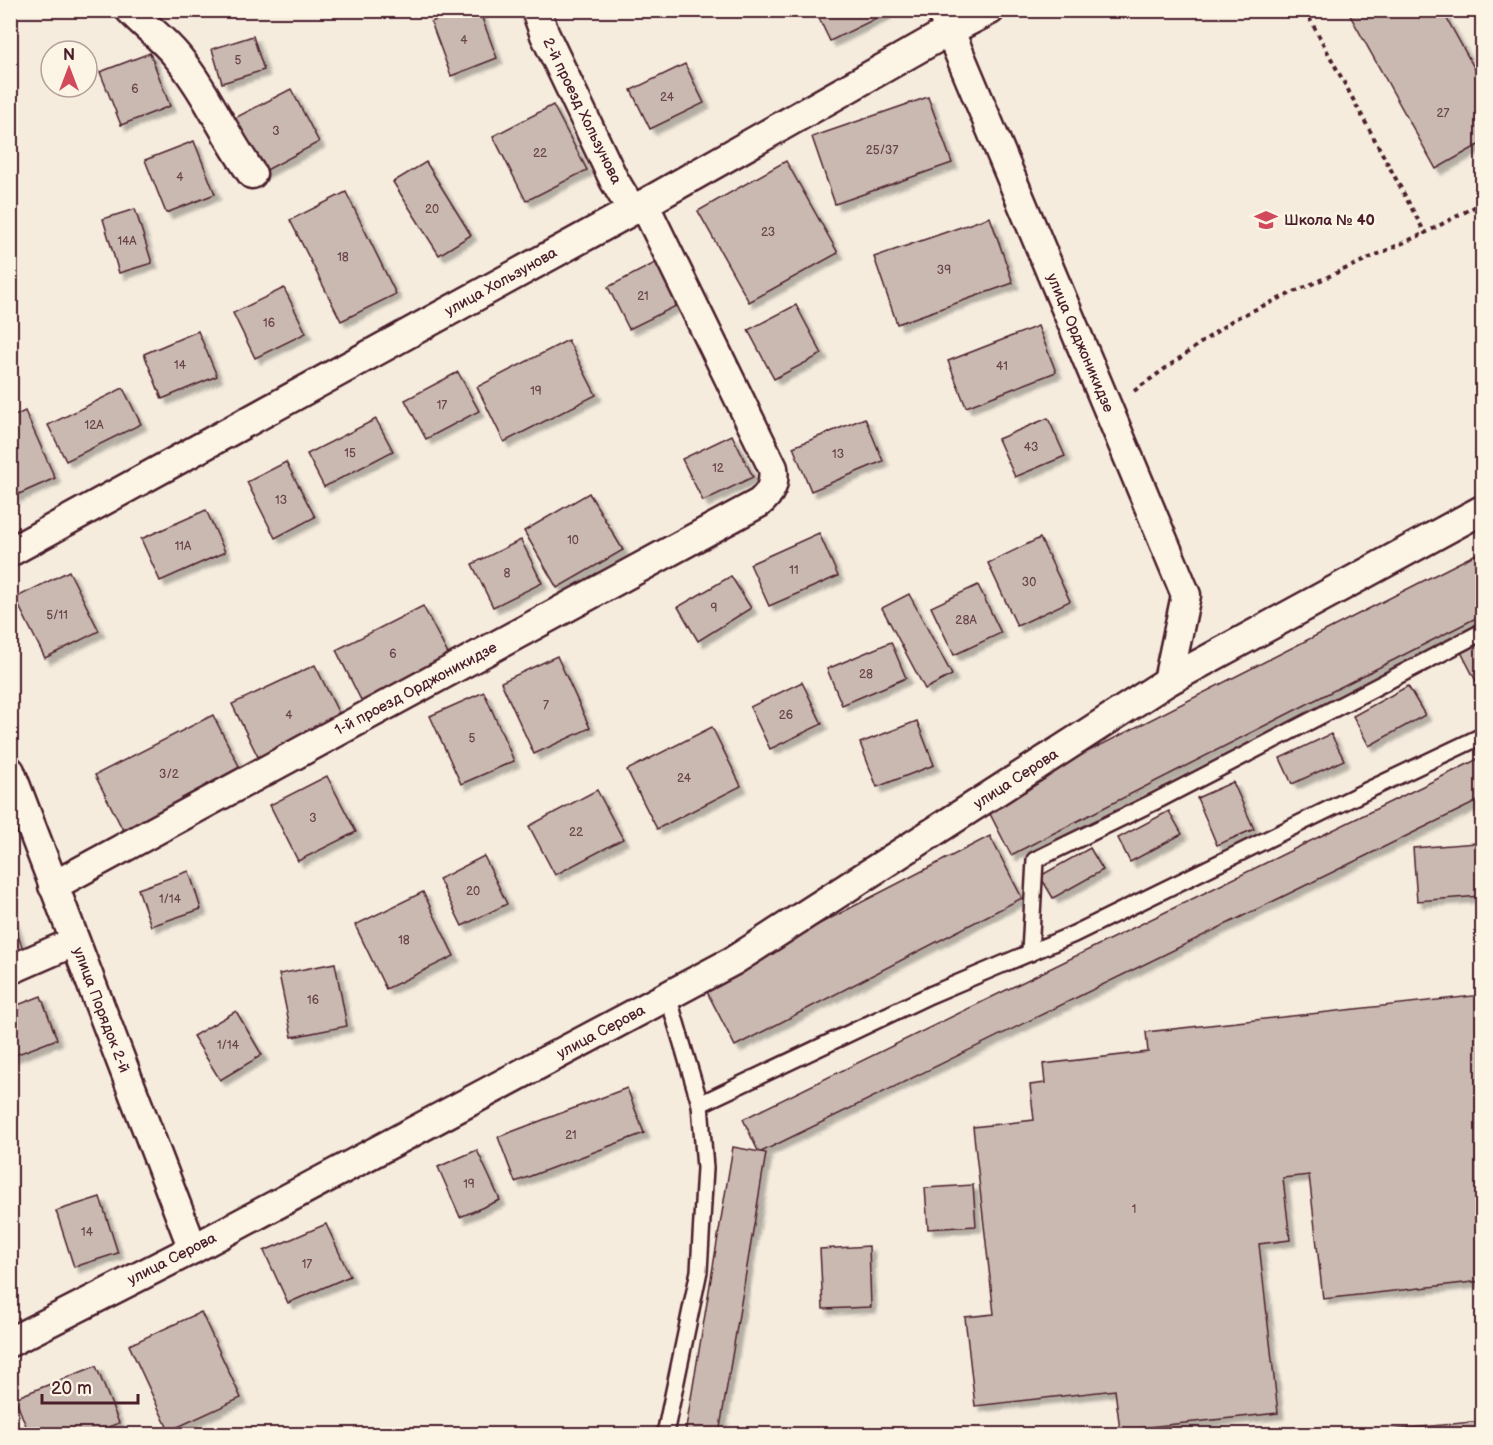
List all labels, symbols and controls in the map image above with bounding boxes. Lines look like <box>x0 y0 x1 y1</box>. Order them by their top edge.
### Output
house number: 4 <box>460 33 468 48</box>
street label: 2-й проезд Хользунова <box>538 35 626 187</box>
north arrow <box>39 39 99 99</box>
text: N <box>63 46 75 65</box>
house number: 5 <box>235 53 242 68</box>
house number: 6 <box>131 82 139 97</box>
house number: 24 <box>660 90 675 105</box>
house number: 27 <box>1437 106 1450 121</box>
house number: 3 <box>272 124 280 139</box>
house number: 25/37 <box>866 143 898 158</box>
house number: 22 <box>533 146 547 161</box>
house number: 4 <box>176 170 184 185</box>
house number: 20 <box>425 202 439 217</box>
school or university icon: Школа № 40 <box>1253 207 1279 233</box>
place label: Школа № 40 <box>1284 211 1375 230</box>
house number: 23 <box>761 225 775 240</box>
house number: 14А <box>117 234 137 249</box>
street label: улица Хользунова <box>442 243 561 321</box>
house number: 18 <box>337 250 349 265</box>
house number: 39 <box>937 263 951 278</box>
street label: улица Орджоникидзе <box>1042 271 1118 415</box>
house number: 21 <box>637 289 649 304</box>
house number: 16 <box>263 316 275 331</box>
house number: 14 <box>174 358 187 373</box>
house number: 41 <box>996 359 1008 374</box>
house number: 19 <box>530 384 542 399</box>
house number: 17 <box>437 398 447 413</box>
house number: 12А <box>85 418 104 433</box>
house number: 43 <box>1024 440 1038 455</box>
house number: 15 <box>344 446 356 461</box>
house number: 13 <box>832 447 844 462</box>
house number: 12 <box>712 461 724 476</box>
house number: 13 <box>275 493 287 508</box>
house number: 10 <box>567 533 579 548</box>
house number: 11А <box>175 539 192 554</box>
house number: 11 <box>789 563 799 578</box>
house number: 8 <box>504 566 511 581</box>
house number: 30 <box>1022 575 1036 590</box>
house number: 9 <box>711 601 718 616</box>
house number: 5/11 <box>46 608 68 623</box>
house number: 28А <box>955 613 977 628</box>
street label: 1-й проезд Орджоникидзе <box>331 638 501 740</box>
house number: 6 <box>389 647 397 662</box>
house number: 28 <box>859 667 873 682</box>
house number: 7 <box>543 698 549 713</box>
house number: 4 <box>285 708 293 723</box>
house number: 26 <box>779 708 793 723</box>
house number: 5 <box>469 731 476 746</box>
street label: улица Серова <box>970 745 1062 813</box>
house number: 3/2 <box>159 767 179 782</box>
house number: 24 <box>677 771 692 786</box>
house number: 3 <box>309 811 317 826</box>
house number: 22 <box>569 825 583 840</box>
house number: 20 <box>466 884 480 899</box>
house number: 1/14 <box>159 892 182 907</box>
house number: 18 <box>398 933 410 948</box>
street label: улица Порядок 2-й <box>68 944 134 1076</box>
house number: 16 <box>307 993 319 1008</box>
street label: улица Серова <box>554 1001 648 1063</box>
house number: 1/14 <box>217 1038 240 1053</box>
house number: 21 <box>565 1128 577 1143</box>
house number: 19 <box>463 1177 475 1192</box>
house number: 1 <box>1132 1202 1136 1217</box>
house number: 14 <box>81 1225 94 1240</box>
street label: улица Серова <box>124 1228 220 1290</box>
house number: 17 <box>302 1257 312 1272</box>
scale bar <box>42 1367 138 1405</box>
text: 20 m <box>51 1378 92 1399</box>

